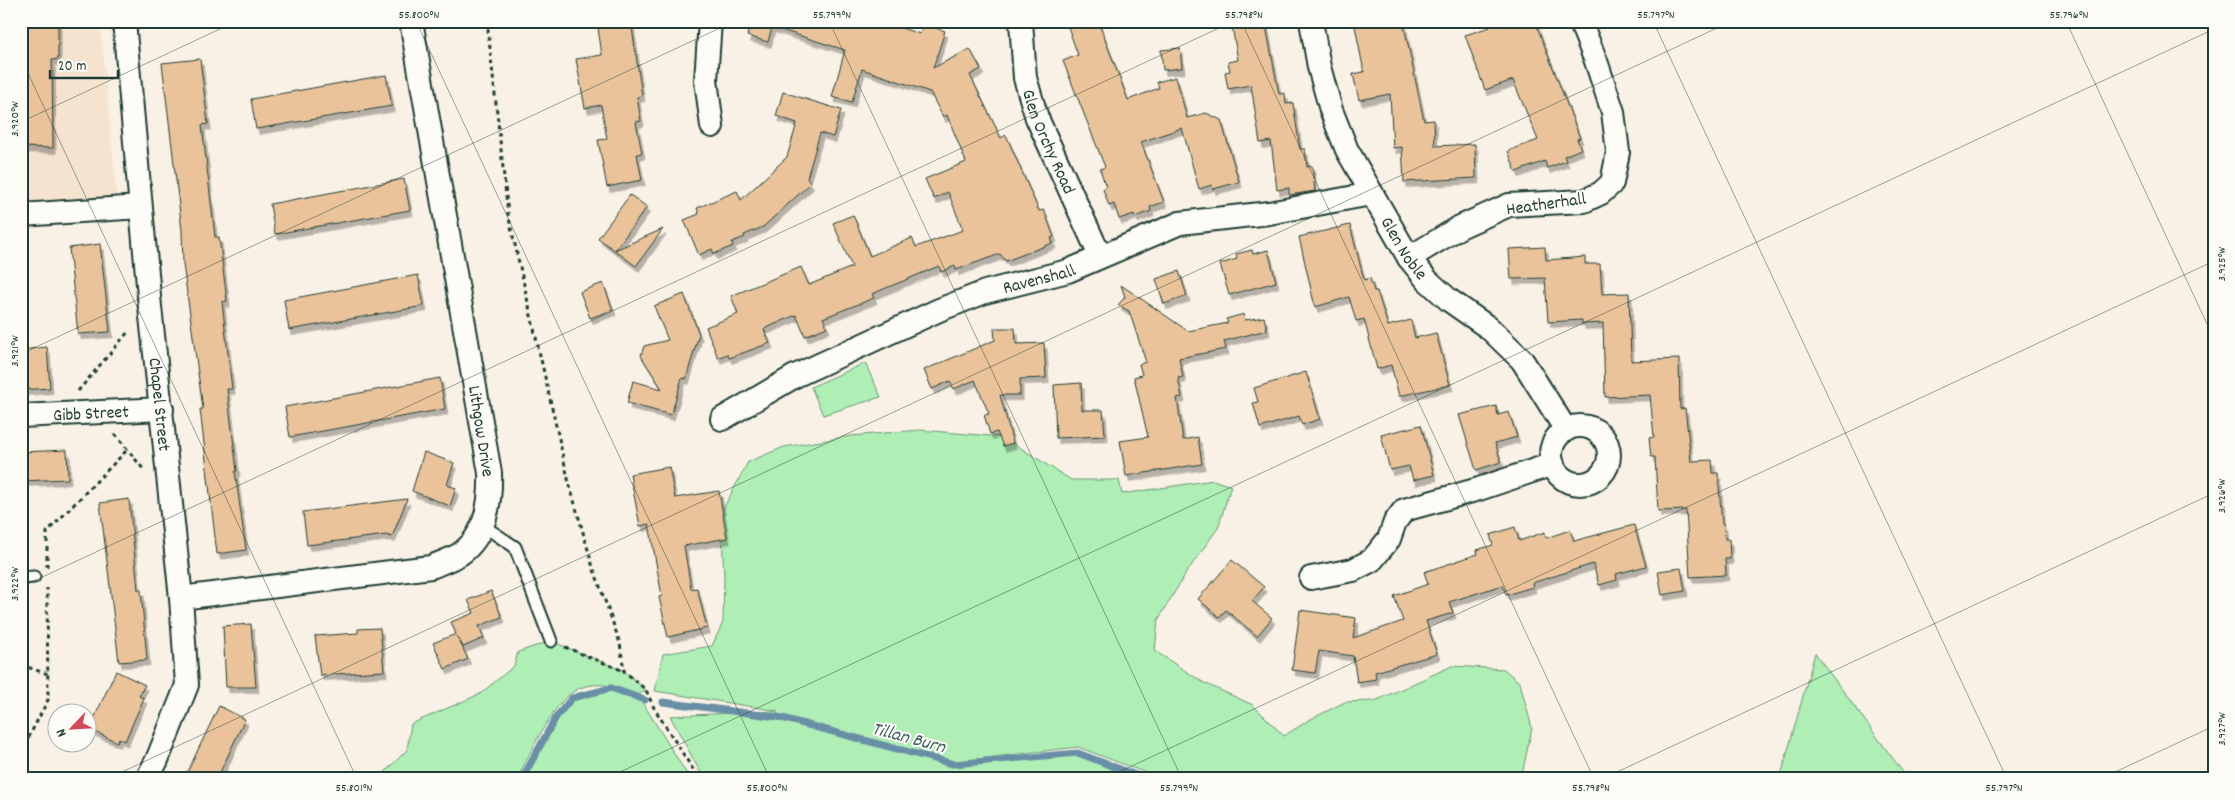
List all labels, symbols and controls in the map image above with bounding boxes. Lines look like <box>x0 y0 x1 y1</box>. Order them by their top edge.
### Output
text: 55.800°N <box>399 7 439 24</box>
text: 55.799°N <box>813 7 851 24</box>
text: 55.798°N <box>1225 7 1263 24</box>
text: 55.797°N <box>1637 7 1675 24</box>
text: 55.796°N <box>2050 7 2088 24</box>
scale bar <box>50 48 118 80</box>
text: 20 m <box>58 56 86 78</box>
street label: Glen Orchy Road <box>1014 87 1080 199</box>
text: 3.920°W <box>7 101 24 137</box>
street label: Heatherhall <box>1505 187 1589 223</box>
street label: Glen Noble <box>1373 213 1432 286</box>
text: 3.925°W <box>2214 247 2231 281</box>
street label: Ravenshall <box>1001 259 1081 302</box>
text: 3.921°W <box>7 335 24 367</box>
street label: Chapel Street <box>140 356 175 453</box>
street label: Lithgow Drive <box>460 384 499 479</box>
street label: Gibb Street <box>53 401 130 429</box>
text: 3.926°W <box>2214 479 2231 513</box>
text: 3.922°W <box>7 567 24 601</box>
north arrow <box>48 702 98 752</box>
text: 3.927°W <box>2214 712 2231 746</box>
water label: Tillan Burn <box>868 717 949 762</box>
text: N <box>51 725 73 740</box>
text: 55.801°N <box>336 780 372 797</box>
text: 55.800°N <box>747 780 787 797</box>
text: 55.799°N <box>1160 780 1198 797</box>
text: 55.798°N <box>1572 780 1610 797</box>
text: 55.797°N <box>1985 780 2023 797</box>

